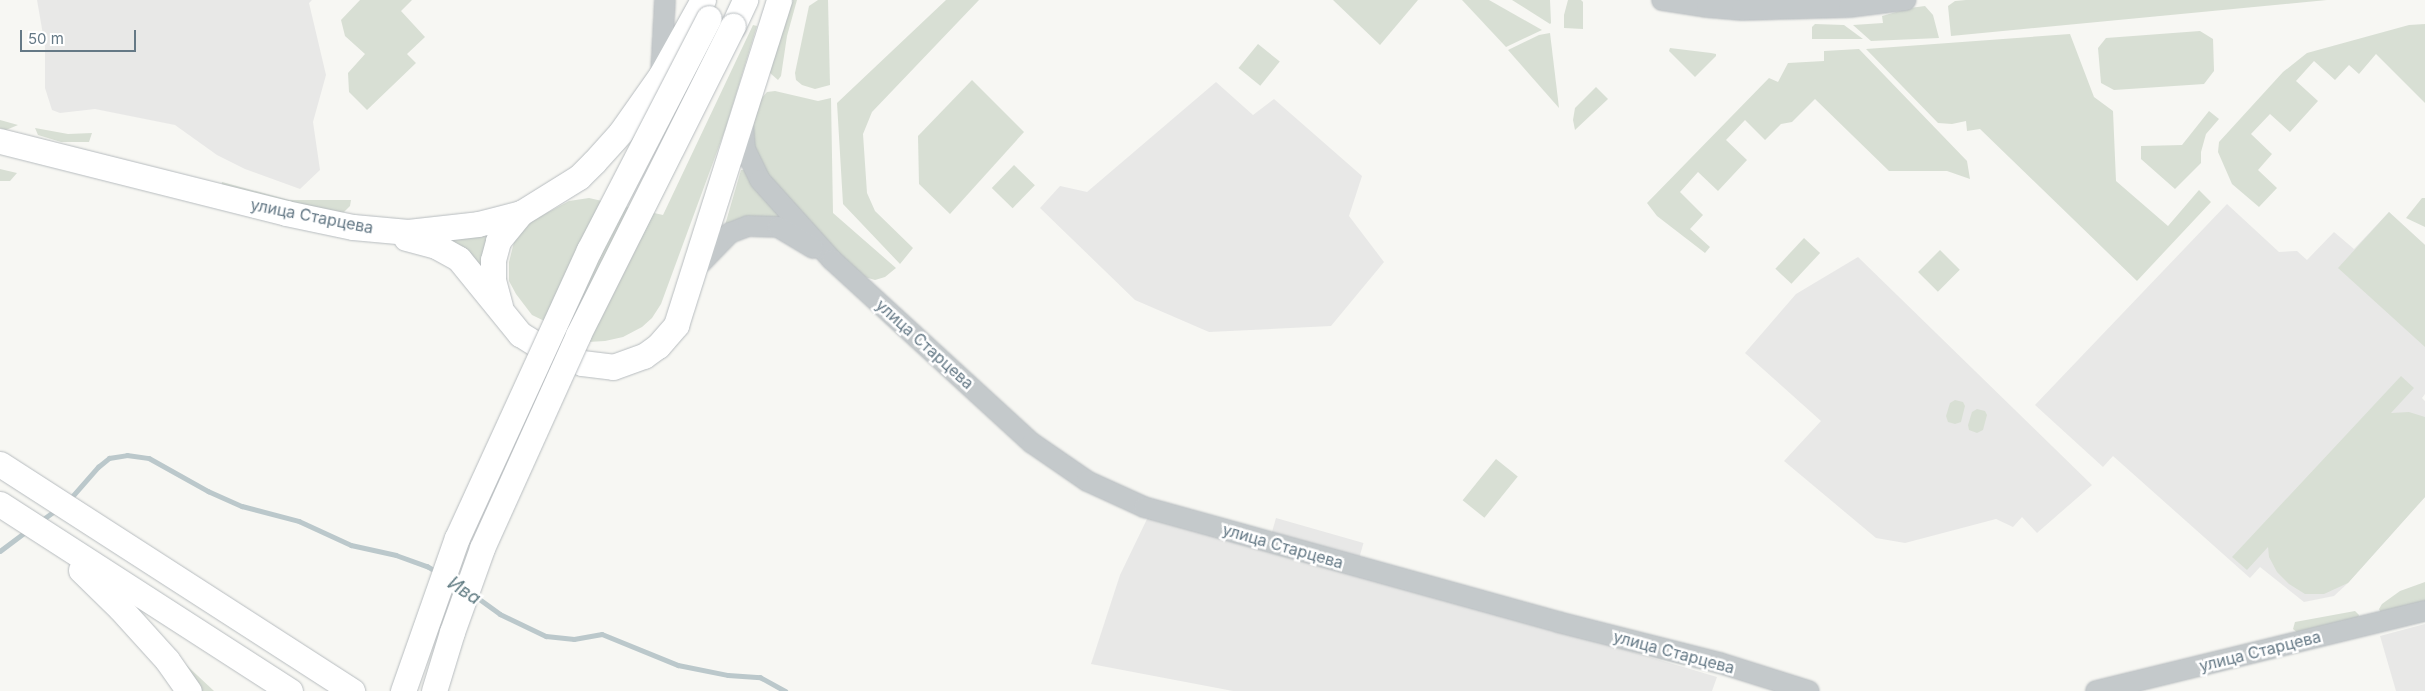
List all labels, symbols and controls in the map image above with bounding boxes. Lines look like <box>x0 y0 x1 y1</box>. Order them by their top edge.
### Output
scale bar <box>22 20 139 52</box>
text: 50 m <box>28 29 64 48</box>
street label: улица Старцева <box>249 195 375 237</box>
street label: улица Старцева <box>872 295 978 393</box>
street label: улица Старцева <box>1220 520 1346 572</box>
water label: Ива <box>444 572 484 610</box>
street label: улица Старцева <box>1611 627 1737 677</box>
street label: улица Старцева <box>2197 627 2323 675</box>

